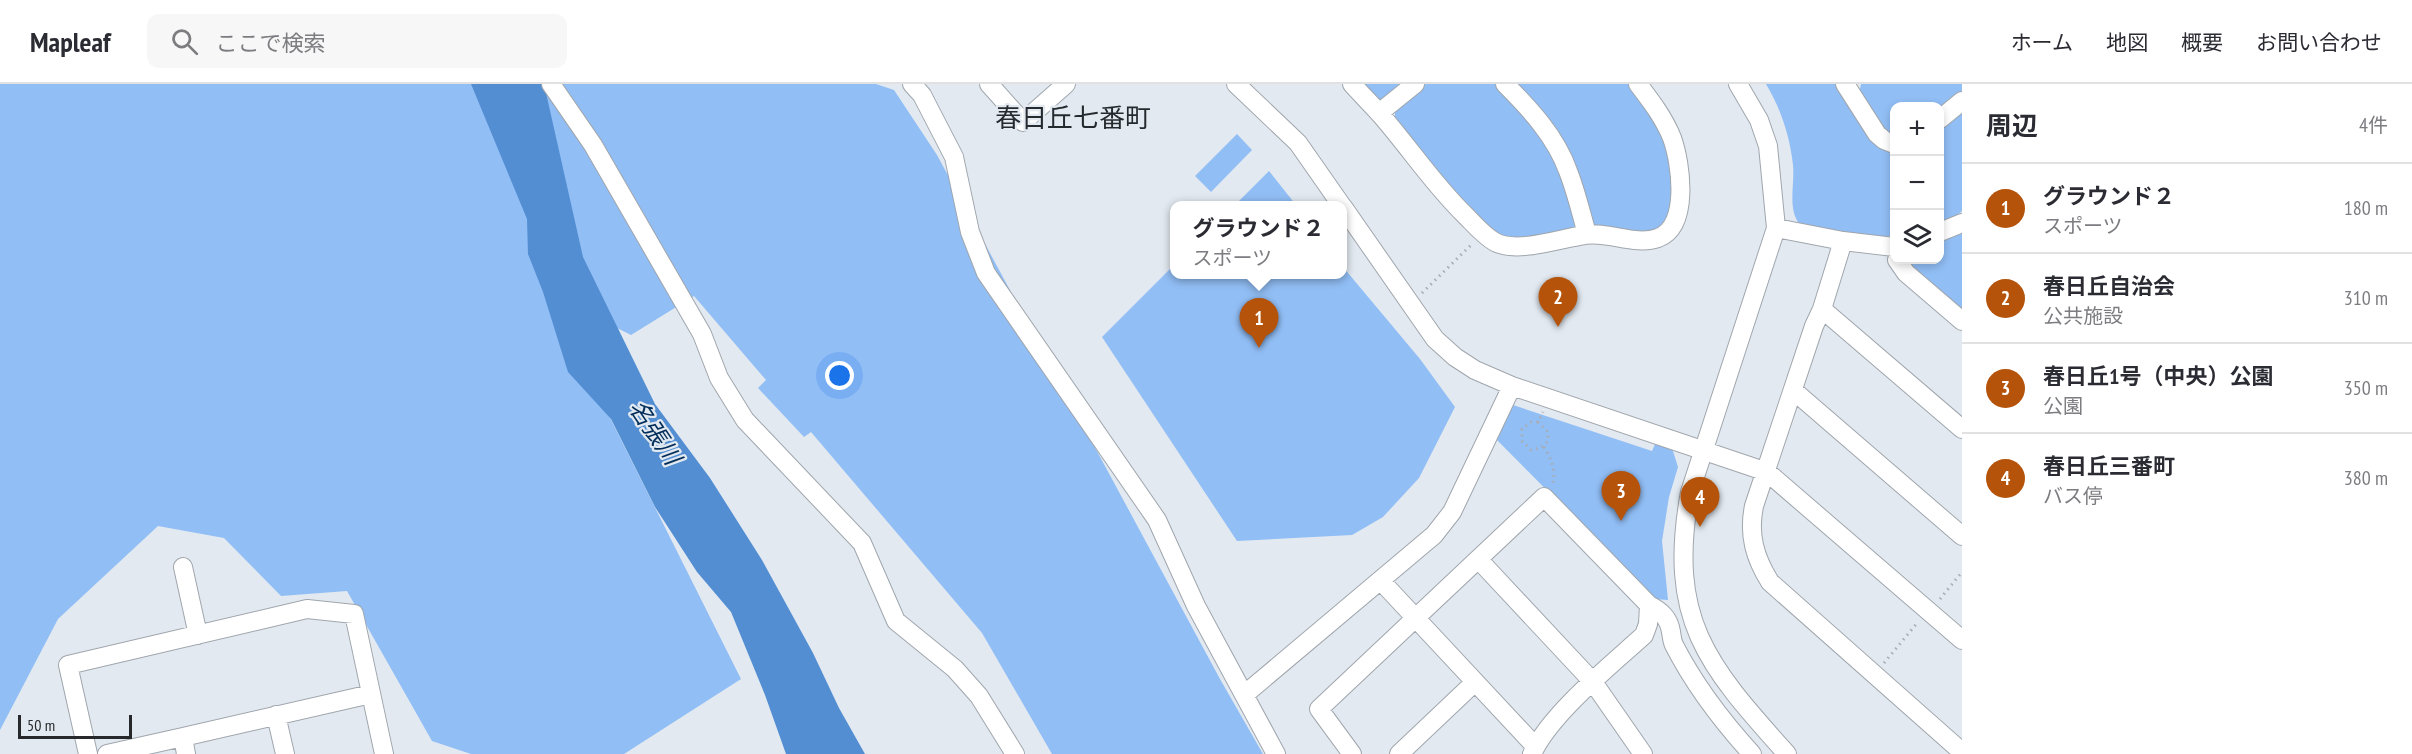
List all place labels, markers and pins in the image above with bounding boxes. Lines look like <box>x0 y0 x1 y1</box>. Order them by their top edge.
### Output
pin: 2 <box>1538 278 1578 327</box>
pin: 1 <box>1240 298 1278 348</box>
pin: 3 <box>1602 472 1640 521</box>
pin: 4 <box>1680 478 1720 527</box>

